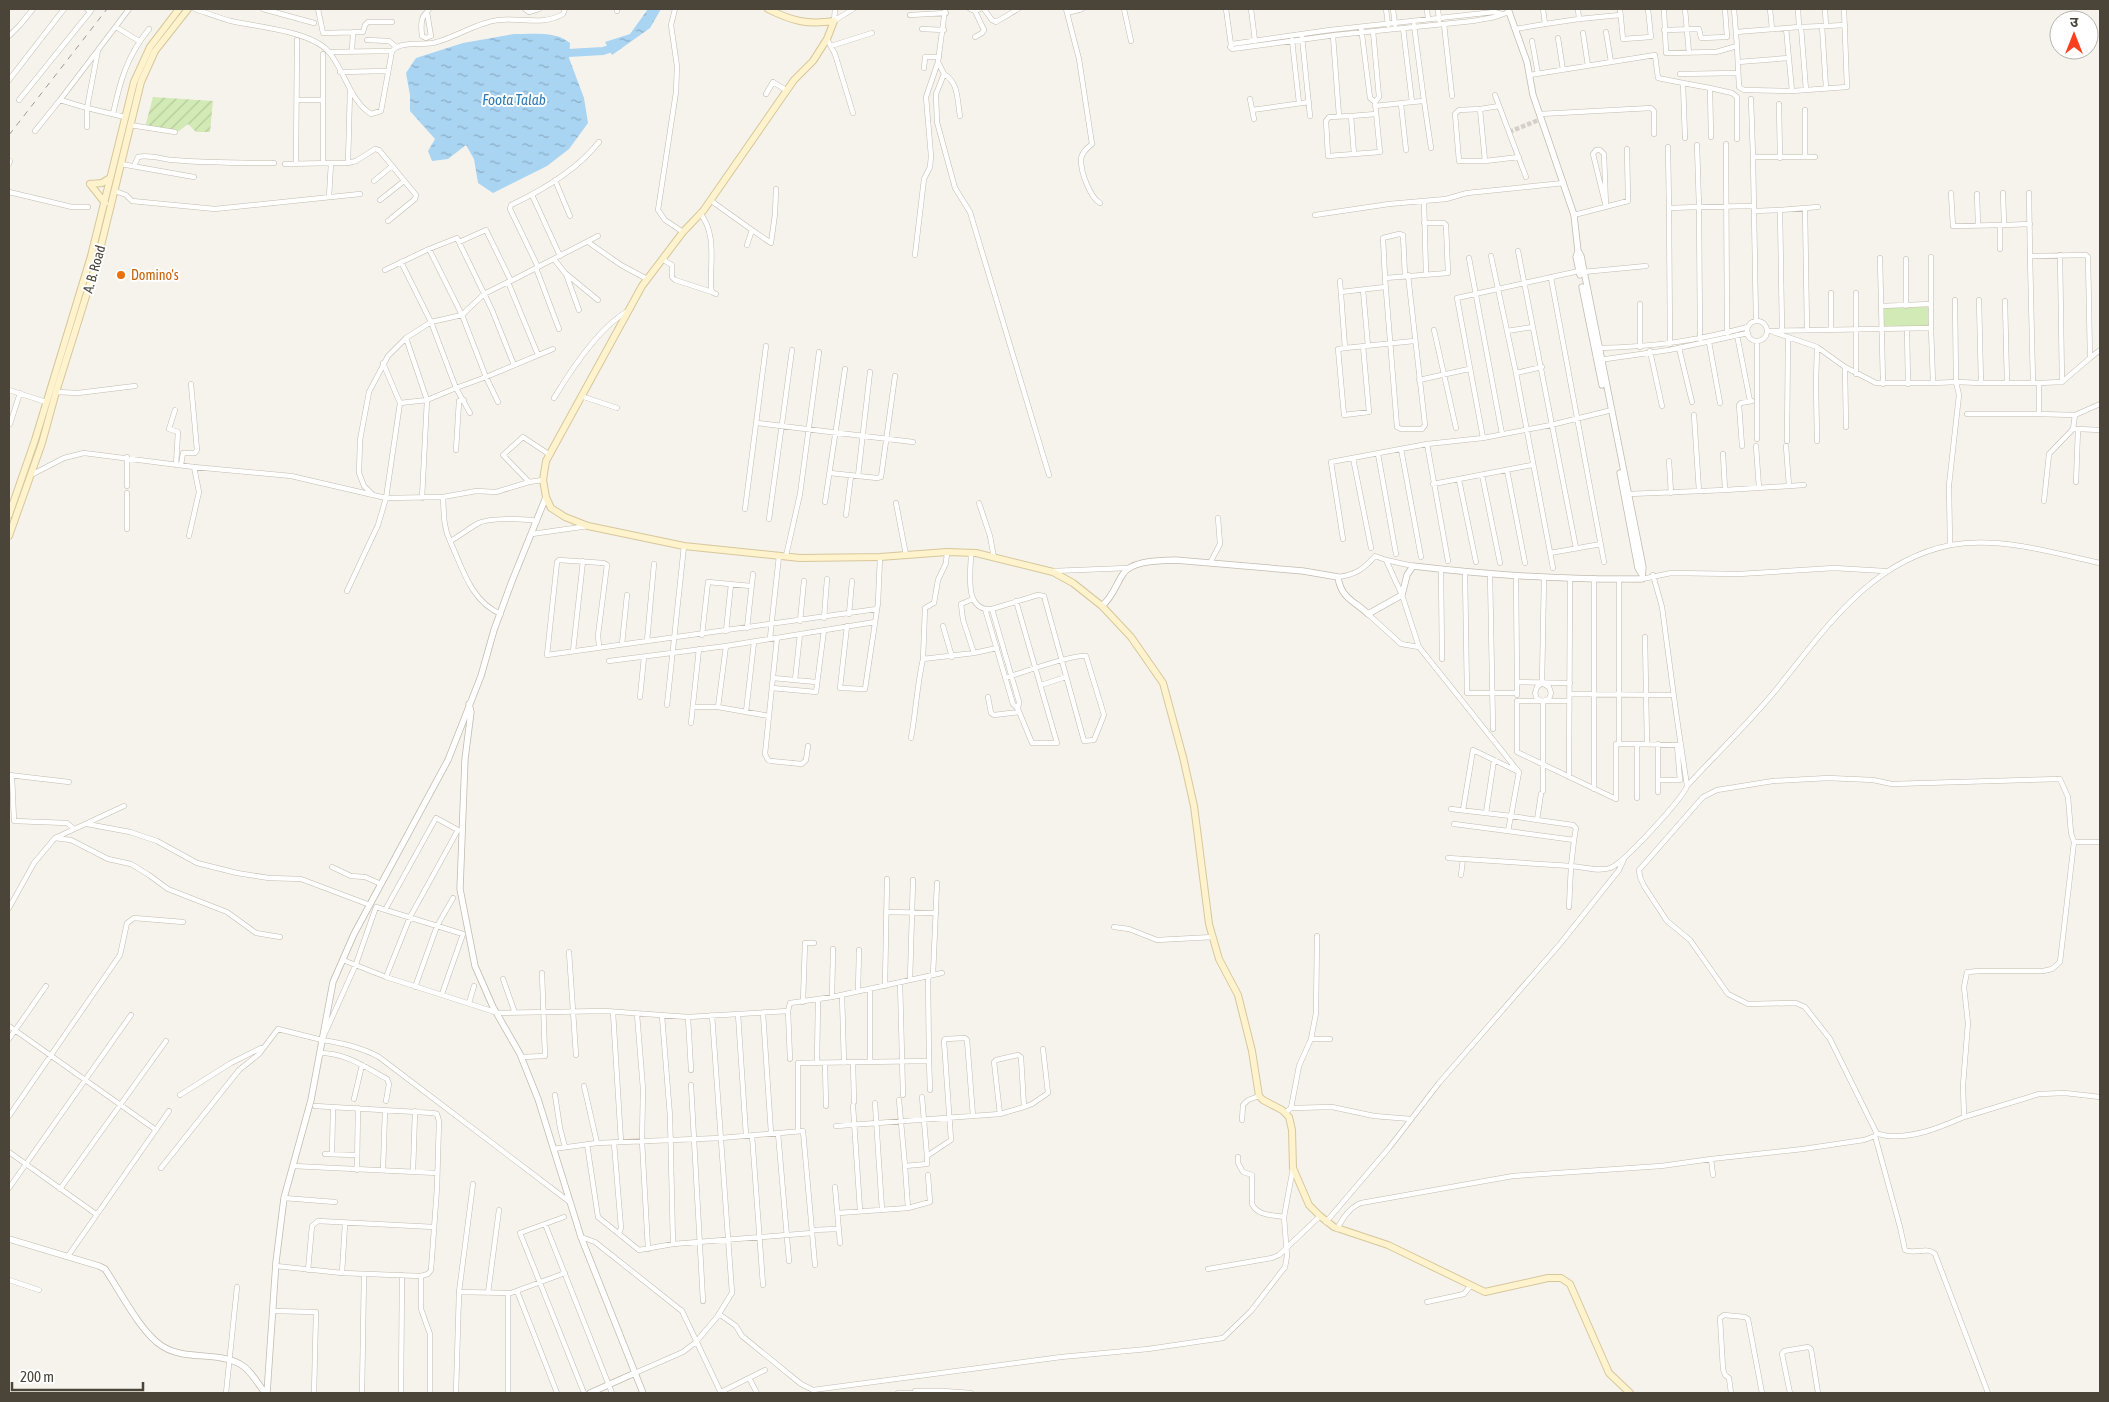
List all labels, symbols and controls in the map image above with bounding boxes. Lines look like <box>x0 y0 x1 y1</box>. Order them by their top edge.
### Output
north arrow <box>2049 10 2099 60</box>
text: उ <box>2070 14 2079 30</box>
water label: Foota Talab <box>482 91 546 108</box>
street label: A. B. Road <box>80 243 108 295</box>
place label: Domino's <box>131 267 179 283</box>
marker: Domino's <box>115 269 127 281</box>
scale bar <box>12 1360 144 1392</box>
text: 200 m <box>20 1368 54 1385</box>

